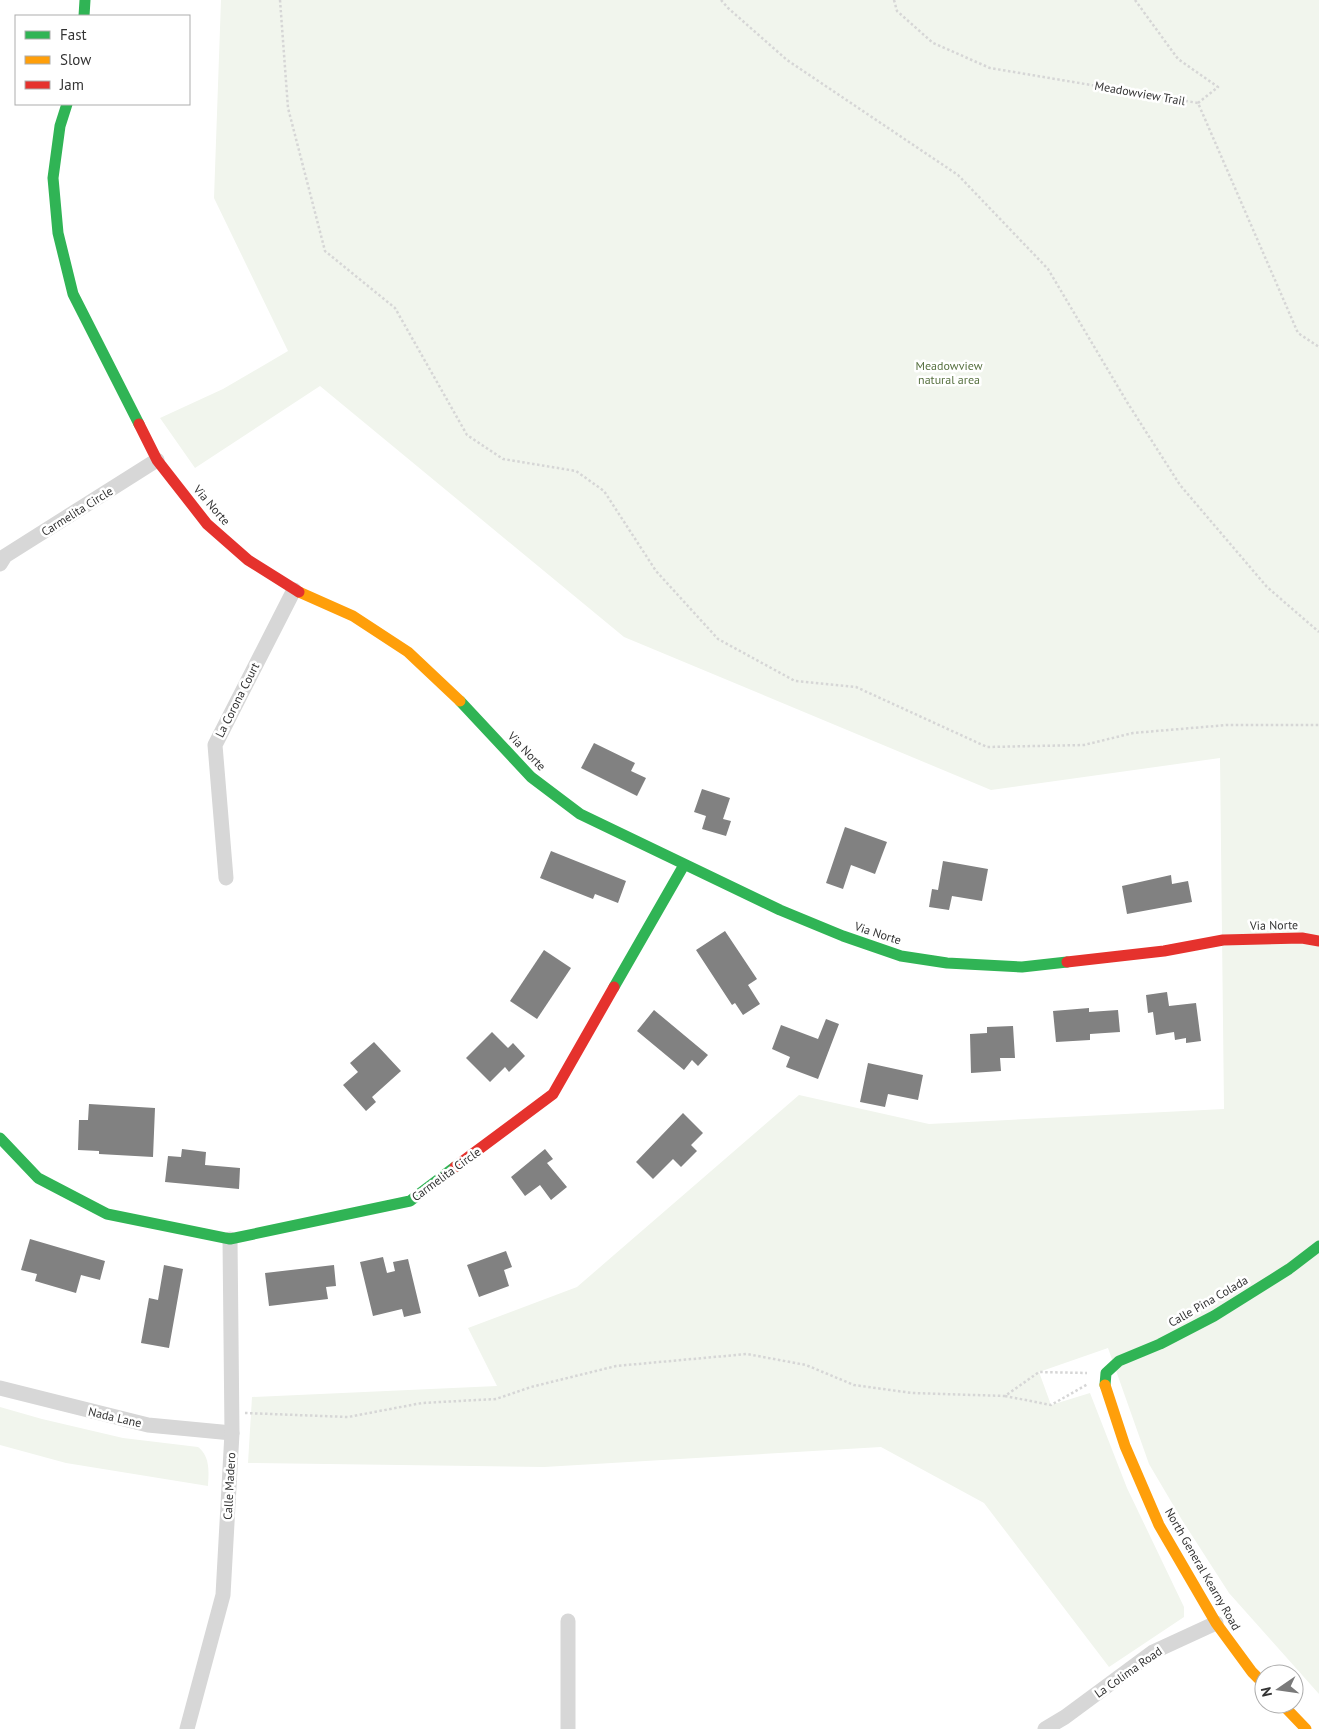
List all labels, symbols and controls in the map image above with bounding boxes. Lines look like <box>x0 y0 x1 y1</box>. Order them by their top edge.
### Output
legend <box>15 15 190 105</box>
text: Fast <box>60 25 87 44</box>
text: Slow <box>60 50 91 69</box>
text: Jam <box>59 75 84 94</box>
street label: Meadowview Trail <box>1094 78 1187 108</box>
park label: Meadowview natural area <box>916 358 983 387</box>
street label: Via Norte <box>190 481 233 528</box>
street label: Carmelita Circle <box>38 483 116 539</box>
street label: La Corona Court <box>212 660 262 740</box>
street label: Via Norte <box>504 728 549 774</box>
street label: Via Norte <box>1249 917 1298 933</box>
street label: Via Norte <box>852 918 903 948</box>
street label: Carmelita Circle <box>409 1144 483 1204</box>
street label: Calle Pina Colada <box>1166 1272 1250 1330</box>
street label: Nada Lane <box>87 1404 143 1430</box>
street label: Calle Madero <box>220 1452 238 1520</box>
street label: North General Kearny Road <box>1162 1505 1244 1633</box>
street label: La Colima Road <box>1091 1643 1165 1701</box>
north arrow <box>1254 1664 1304 1714</box>
text: N <box>1257 1685 1276 1698</box>

